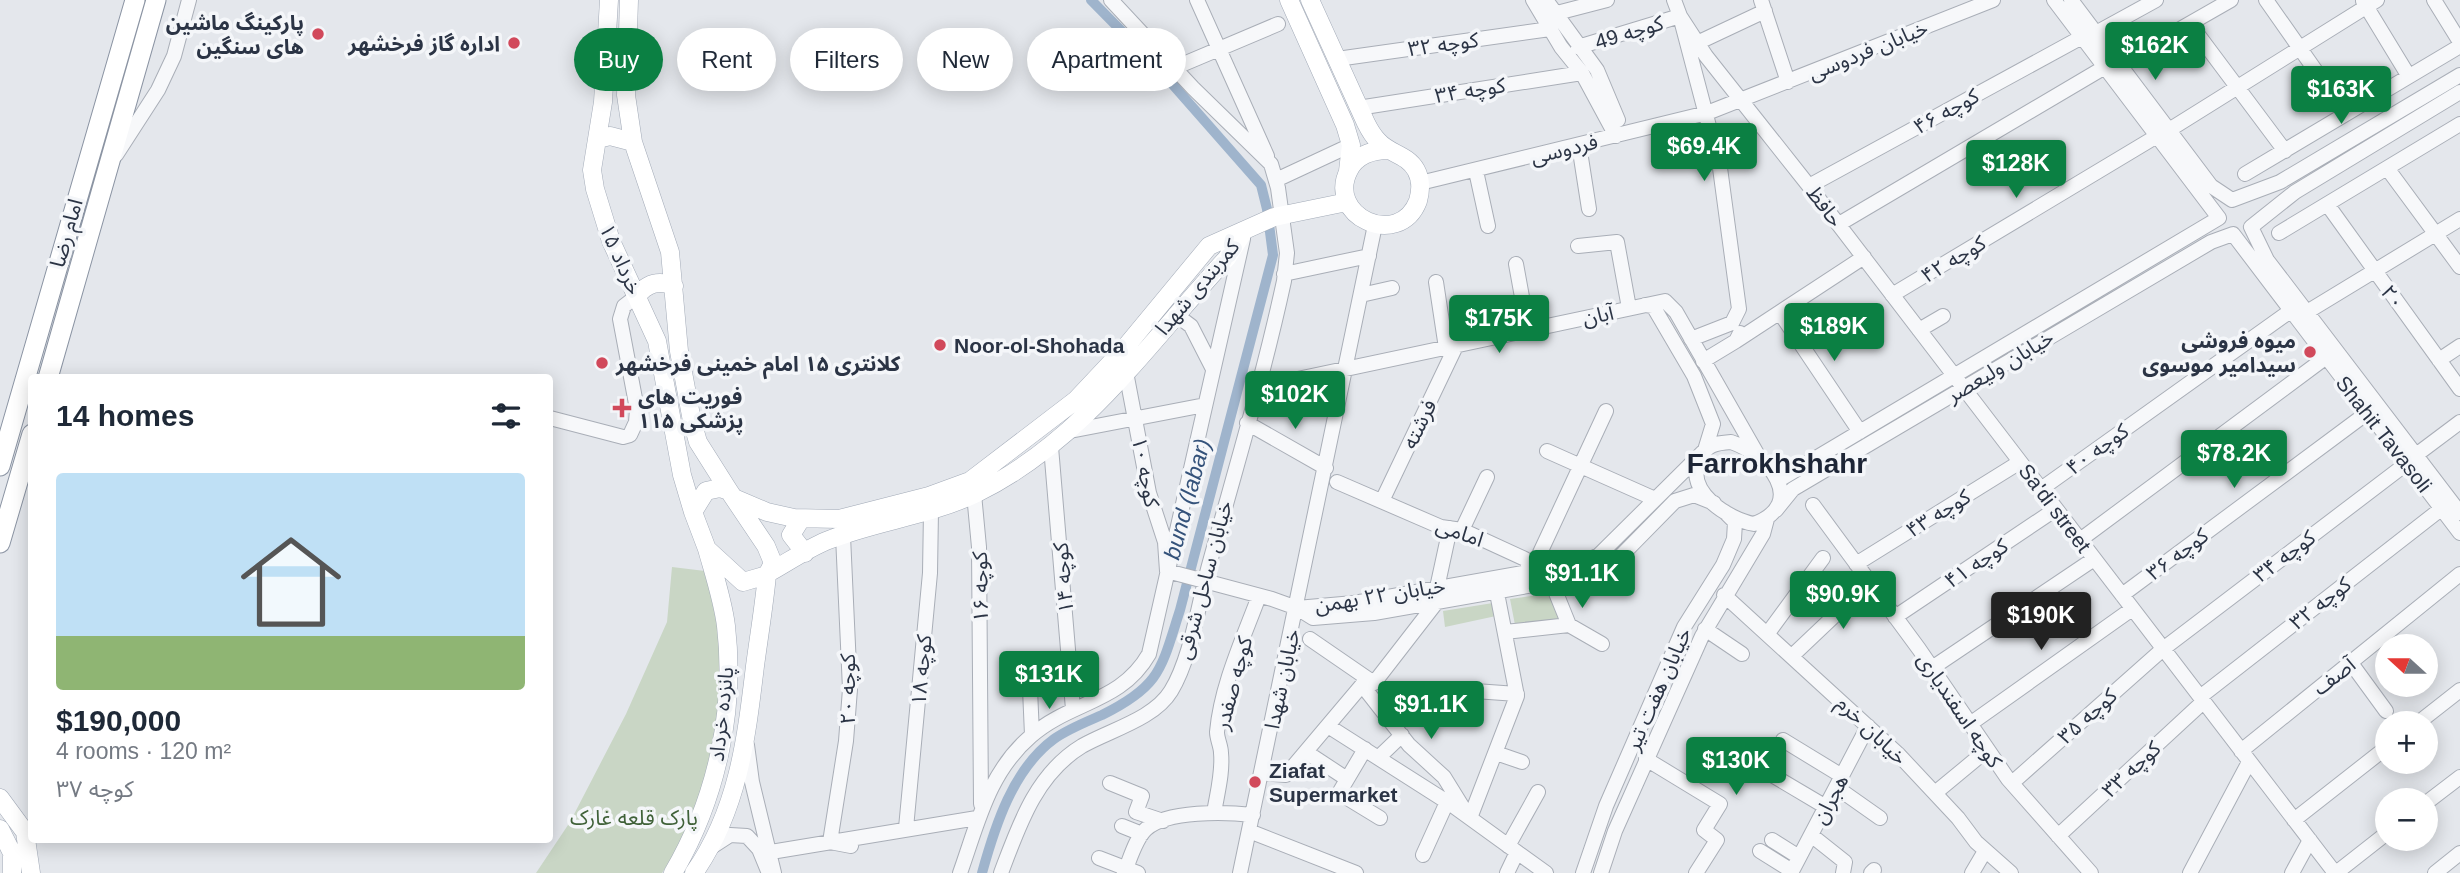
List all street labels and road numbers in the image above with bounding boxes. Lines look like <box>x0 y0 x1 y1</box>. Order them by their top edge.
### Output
street label: کوچه 49 <box>1592 11 1667 55</box>
street label: خیابان فردوسی <box>1805 16 1931 85</box>
street label: کوچه ۳۲ <box>1406 28 1480 62</box>
street label: کوچه ۳۴ <box>1433 73 1508 109</box>
street label: کوچه ۴۶ <box>1909 84 1984 140</box>
street label: فردوسی <box>1528 130 1600 169</box>
street label: حافظ <box>1802 181 1848 231</box>
street label: امام رضا <box>45 196 92 271</box>
street label: ۱۵ خرداد <box>594 220 647 298</box>
street label: کوچه ۴۲ <box>1917 231 1991 289</box>
street label: کمربندی شهدا <box>1150 234 1245 340</box>
street label: ۲۰ <box>2377 281 2409 313</box>
street label: آبان <box>1580 300 1617 330</box>
street label: خیابان ولیعصر <box>1942 325 2058 408</box>
street label: Shahit Tavasoli <box>2332 371 2436 497</box>
street label: فرشته <box>1397 396 1442 453</box>
street label: کوچه ۴۰ <box>2062 419 2134 481</box>
street label: کوچه ۱۰ <box>1126 435 1164 510</box>
street label: Sa'di street <box>2014 459 2096 557</box>
street label: کوچه ۴۳ <box>1902 484 1976 543</box>
street label: خیابان ساحل شرقی <box>1172 498 1237 662</box>
street label: امامی <box>1433 513 1487 552</box>
street label: کوچه ۳۶ <box>2142 523 2214 586</box>
street label: کوچه ۳۴ <box>2249 525 2321 588</box>
street label: کوچه ۴۱ <box>1940 533 2013 594</box>
street label: کوچه ۱۴ <box>1048 541 1080 614</box>
street label: کوچه ۱۶ <box>968 551 994 623</box>
street label: کوچه ۳۲ <box>2285 572 2357 636</box>
street label: خیابان ۲۲ بهمن <box>1313 573 1447 618</box>
street label: خیابان هفت تیر <box>1620 624 1696 755</box>
street label: خیابان شهدا <box>1260 627 1305 731</box>
street label: کوچه ۱۸ <box>906 633 938 707</box>
street label: کوچه صفدر <box>1209 634 1259 733</box>
street label: کوچه اسفندیاری <box>1911 648 2007 773</box>
street label: آصف <box>2308 652 2360 700</box>
street label: کوچه ۲۰ <box>836 653 861 725</box>
street label: پانزده خرداد <box>705 665 740 763</box>
street label: کوچه ۳۵ <box>2053 683 2123 750</box>
street label: خیابان خرم <box>1829 691 1912 773</box>
street label: کوچه ۳۳ <box>2097 736 2166 803</box>
street label: هجران <box>1807 770 1853 828</box>

